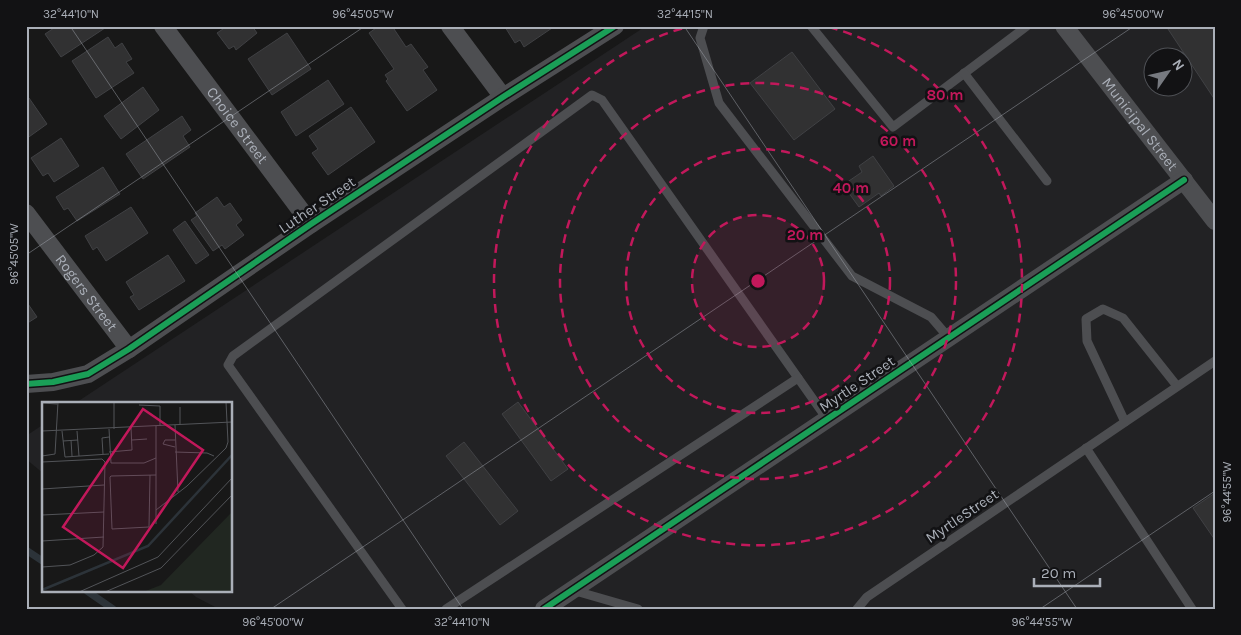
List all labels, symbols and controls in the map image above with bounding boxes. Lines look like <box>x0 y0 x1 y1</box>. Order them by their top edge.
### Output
text: 32°44'10"N <box>43 7 99 21</box>
text: 96°45'05"W <box>332 7 394 21</box>
text: 32°44'15"N <box>657 7 713 21</box>
text: 96°45'00"W <box>1102 7 1164 21</box>
north arrow <box>1144 48 1194 98</box>
text: N <box>1169 56 1188 74</box>
street label: Municipal Street <box>1098 74 1182 175</box>
street label: Choice Street <box>203 83 272 168</box>
text: 80 m <box>926 86 964 104</box>
text: 60 m <box>880 132 916 150</box>
street label: Luther Street <box>275 173 359 237</box>
text: 40 m <box>833 179 869 197</box>
text: 96°45'05"W <box>7 223 21 285</box>
text: 20 m <box>787 226 823 244</box>
street label: Rogers Street <box>52 251 121 335</box>
centre of rings <box>749 272 767 290</box>
street label: Myrtle Street <box>816 352 899 416</box>
inset map <box>42 402 232 592</box>
text: 96°44'55"W <box>1220 461 1234 522</box>
street label: MyrtleStreet <box>922 485 1002 547</box>
scale bar <box>1034 555 1100 587</box>
text: 20 m <box>1041 564 1076 582</box>
text: 96°45'00"W <box>242 615 304 629</box>
text: 32°44'10"N <box>434 615 490 629</box>
text: 96°44'55"W <box>1012 615 1073 629</box>

